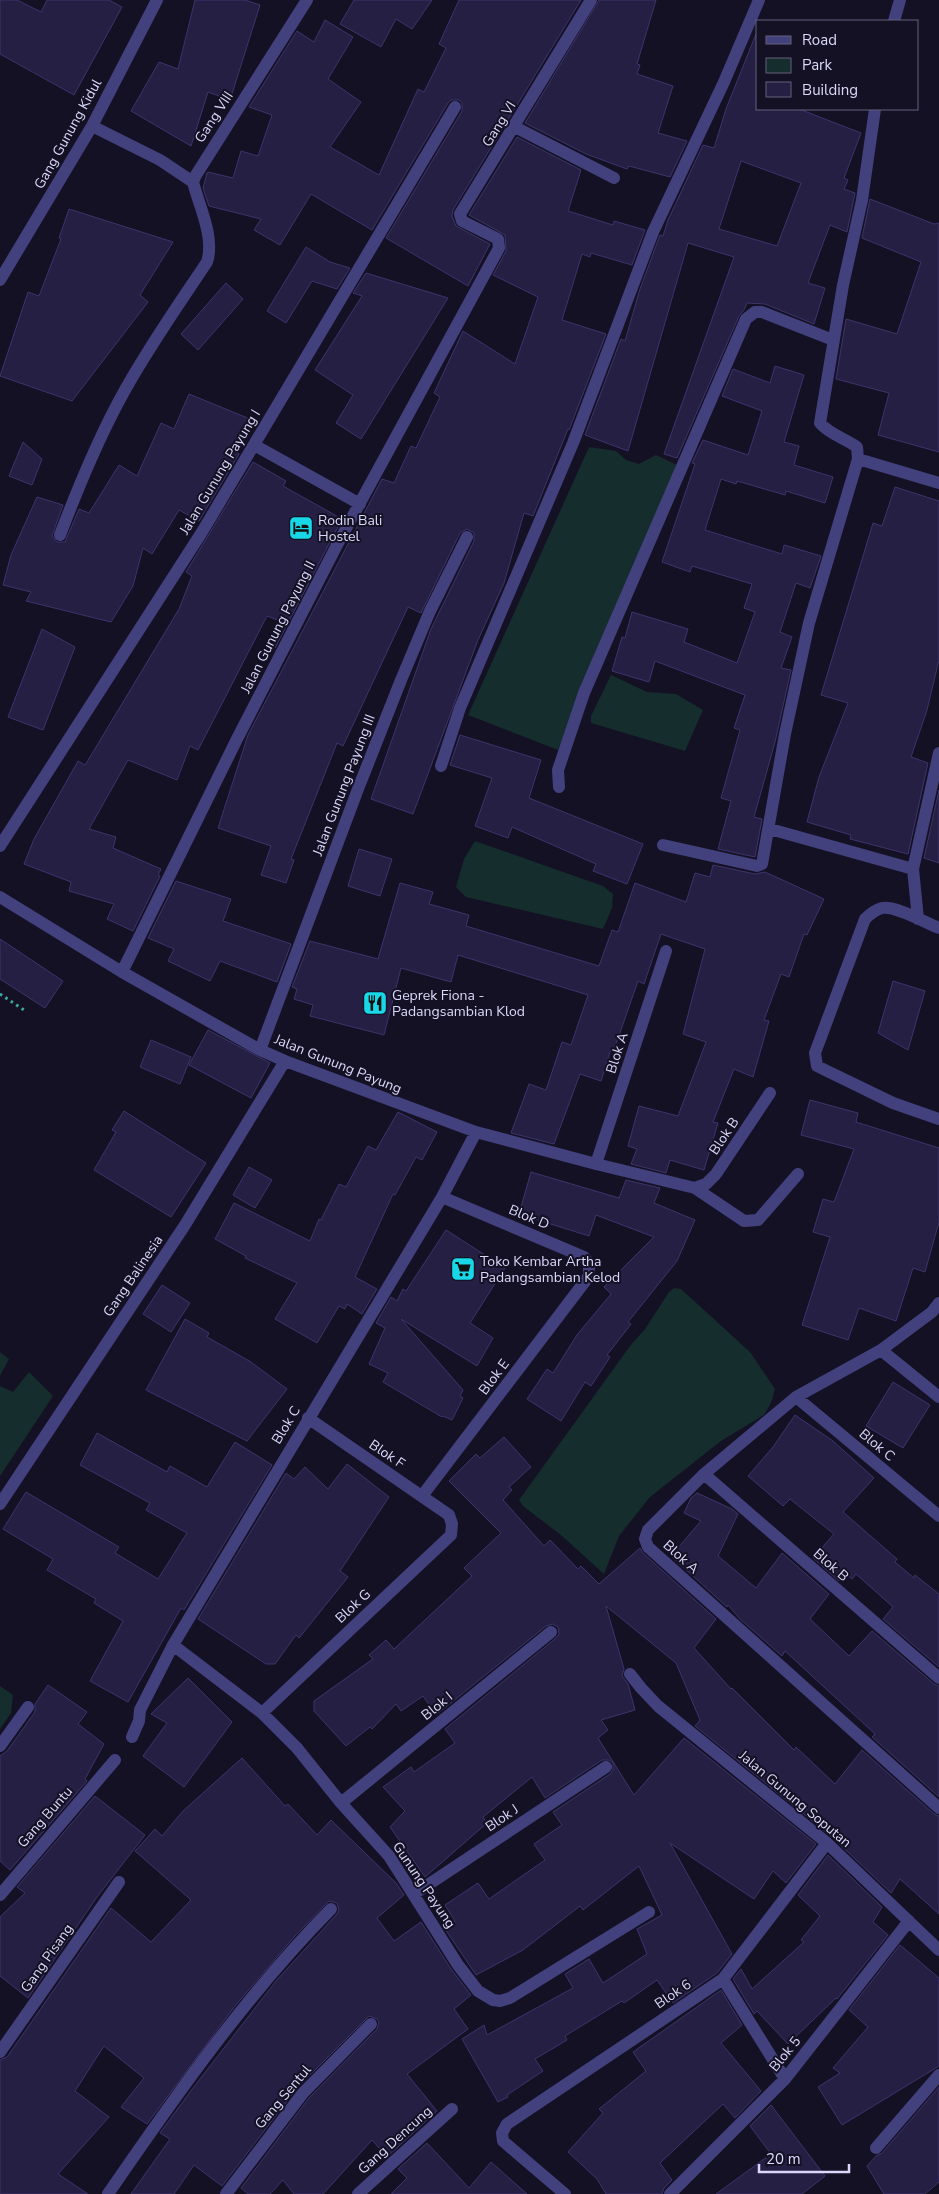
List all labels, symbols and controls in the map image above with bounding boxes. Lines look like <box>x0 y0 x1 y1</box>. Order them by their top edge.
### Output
legend <box>756 20 919 110</box>
text: Road <box>802 30 837 50</box>
text: Park <box>802 55 832 75</box>
street label: Gang Gunung Kidul <box>30 75 107 192</box>
text: Building <box>802 80 858 100</box>
street label: Gang VIII <box>190 88 238 146</box>
street label: Gang VI <box>478 98 520 150</box>
street label: Jalan Gunung Payung I <box>175 406 265 539</box>
place label: Rodin Bali Hostel <box>318 511 382 546</box>
hotel icon: Rodin Bali Hostel <box>288 515 314 541</box>
street label: Jalan Gunung Payung II <box>236 557 320 697</box>
street label: Jalan Gunung Payung III <box>308 712 380 859</box>
place label: Geprek Fiona - Padangsambian Klod <box>392 986 525 1021</box>
restaurant icon: Geprek Fiona - Padangsambian Klod <box>362 990 388 1016</box>
street label: Jalan Gunung Payung <box>271 1029 404 1098</box>
street label: Blok A <box>601 1030 633 1076</box>
street label: Blok B <box>705 1114 743 1158</box>
street label: Blok D <box>506 1200 552 1234</box>
street label: Gang Balinesia <box>99 1232 167 1320</box>
place label: Toko Kembar Artha Padangsambian Kelod <box>480 1252 620 1287</box>
supermarket icon: Toko Kembar Artha Padangsambian Kelod <box>450 1256 476 1282</box>
street label: Blok E <box>474 1355 514 1399</box>
street label: Blok C <box>267 1402 305 1448</box>
street label: Blok C <box>855 1424 899 1466</box>
street label: Blok F <box>365 1435 409 1473</box>
street label: Blok A <box>659 1536 703 1578</box>
street label: Blok B <box>809 1544 853 1586</box>
street label: Blok G <box>331 1585 375 1627</box>
street label: Blok I <box>417 1687 457 1725</box>
street label: Jalan Gunung Soputan <box>734 1746 855 1852</box>
street label: Gang Buntu <box>13 1782 77 1852</box>
street label: Blok J <box>482 1800 522 1836</box>
street label: Gunung Payung <box>388 1838 460 1932</box>
street label: Gang Pisang <box>16 1920 78 1996</box>
street label: Blok 6 <box>651 1975 695 2013</box>
street label: Blok 5 <box>765 2032 805 2076</box>
street label: Gang Sentul <box>251 2060 316 2133</box>
street label: Gang Dencung <box>354 2102 436 2178</box>
scale bar <box>759 2142 849 2174</box>
text: 20 m <box>766 2149 801 2169</box>

